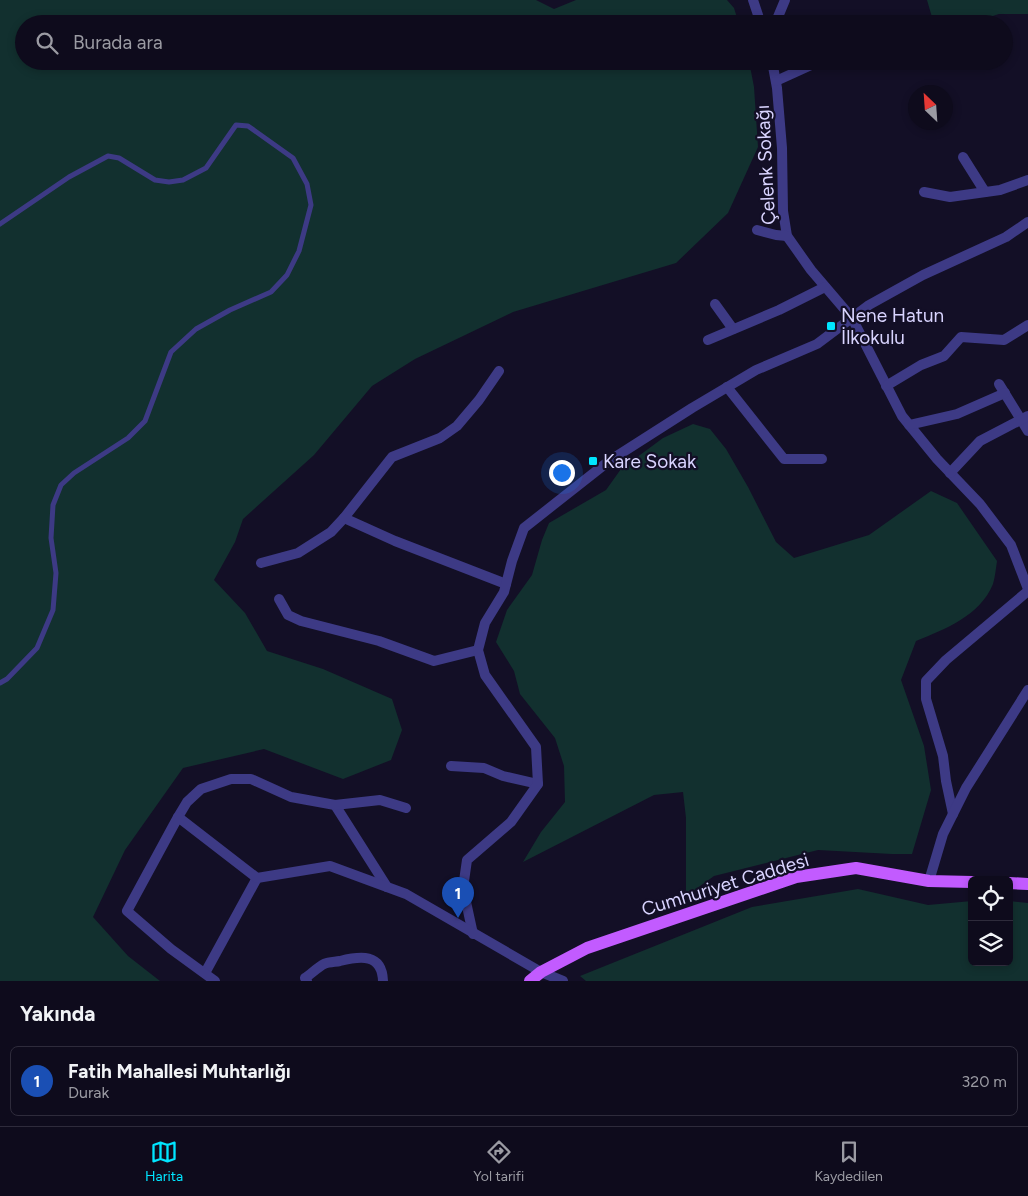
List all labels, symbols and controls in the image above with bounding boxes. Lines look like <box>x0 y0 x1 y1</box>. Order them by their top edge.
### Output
search box <box>15 15 1013 70</box>
icon: search <box>33 29 61 57</box>
text: Burada ara <box>73 31 163 54</box>
north arrow <box>908 85 953 130</box>
street label: Çelenk Sokağı <box>751 104 780 226</box>
place label: Nene Hatun İlkokulu <box>841 304 944 349</box>
marker: Nene Hatun İlkokulu <box>825 320 837 332</box>
place label: Kare Sokak <box>603 450 697 473</box>
marker: Kare Sokak <box>587 455 599 467</box>
your location <box>549 460 575 486</box>
street label: Cumhuriyet Caddesi <box>639 848 812 921</box>
map controls <box>968 876 1013 966</box>
button: locate <box>968 876 1013 921</box>
pin: 1 <box>442 877 474 918</box>
button: layers <box>968 921 1013 966</box>
text: Yakında <box>20 1001 95 1026</box>
text: Fatih Mahallesi Muhtarlığı <box>68 1060 291 1083</box>
text: 1 <box>34 1072 40 1091</box>
text: 320 m <box>962 1072 1007 1091</box>
text: Durak <box>68 1083 109 1102</box>
tab: Harita <box>145 1138 183 1185</box>
tab: Yol tarifi <box>473 1138 524 1185</box>
tab: Kaydedilen <box>814 1138 883 1185</box>

